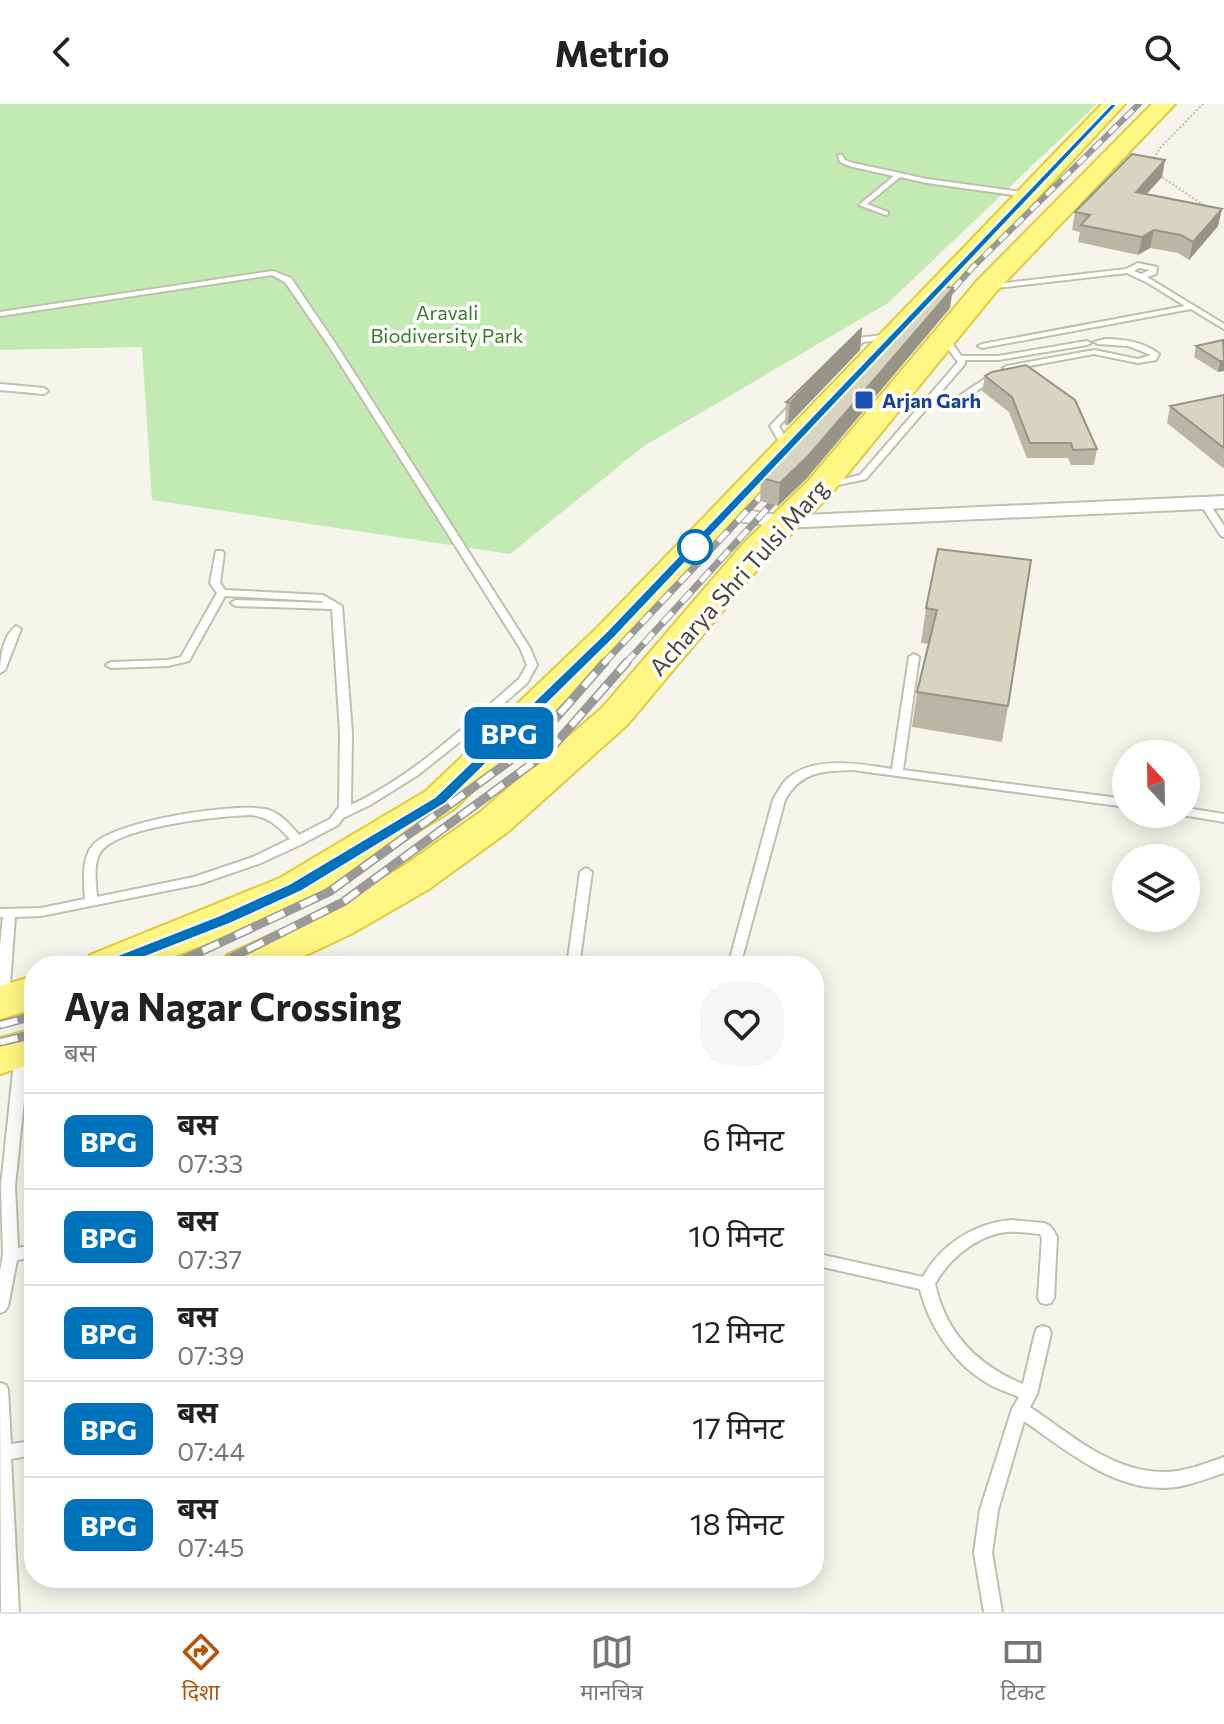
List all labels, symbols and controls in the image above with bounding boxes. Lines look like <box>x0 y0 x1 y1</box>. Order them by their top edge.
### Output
icon: back <box>40 30 84 74</box>
text: Metrio <box>555 30 669 74</box>
icon: search <box>1140 30 1184 74</box>
park label: Aravali Biodiversity Park <box>370 300 524 347</box>
place label: Arjan Garh <box>882 388 981 412</box>
marker: Arjan Garh <box>853 389 875 411</box>
street label: Acharya Shri Tulsi Marg <box>642 473 834 681</box>
unlabelled marker <box>678 530 712 564</box>
line badge: BPG <box>463 707 555 759</box>
text: BPG <box>480 716 538 750</box>
north arrow <box>1112 740 1200 828</box>
map controls <box>1112 740 1200 932</box>
button: layers <box>1112 844 1200 932</box>
text: Aya Nagar Crossing <box>64 982 402 1029</box>
button: heart <box>700 982 784 1066</box>
text: बस <box>64 1036 96 1067</box>
text: बस <box>177 1104 218 1141</box>
text: 6 मिनट <box>703 1120 784 1157</box>
text: BPG <box>80 1124 137 1158</box>
text: 07:33 <box>177 1147 243 1178</box>
text: बस <box>177 1200 218 1237</box>
text: 10 मिनट <box>688 1216 784 1253</box>
text: BPG <box>80 1220 137 1254</box>
text: 07:37 <box>177 1243 242 1274</box>
text: बस <box>177 1296 218 1333</box>
text: 12 मिनट <box>691 1312 784 1349</box>
text: BPG <box>80 1316 137 1350</box>
text: 07:39 <box>177 1339 244 1370</box>
text: बस <box>177 1392 218 1429</box>
text: 17 मिनट <box>692 1408 784 1445</box>
text: BPG <box>80 1412 137 1446</box>
text: 07:44 <box>177 1435 245 1466</box>
text: बस <box>177 1488 218 1525</box>
text: 18 मिनट <box>690 1504 784 1541</box>
text: BPG <box>80 1508 137 1542</box>
text: 07:45 <box>177 1531 244 1562</box>
tab: दिशा <box>179 1630 223 1709</box>
tab: मानचित्र <box>580 1630 643 1709</box>
tab: टिकट <box>1000 1630 1045 1709</box>

